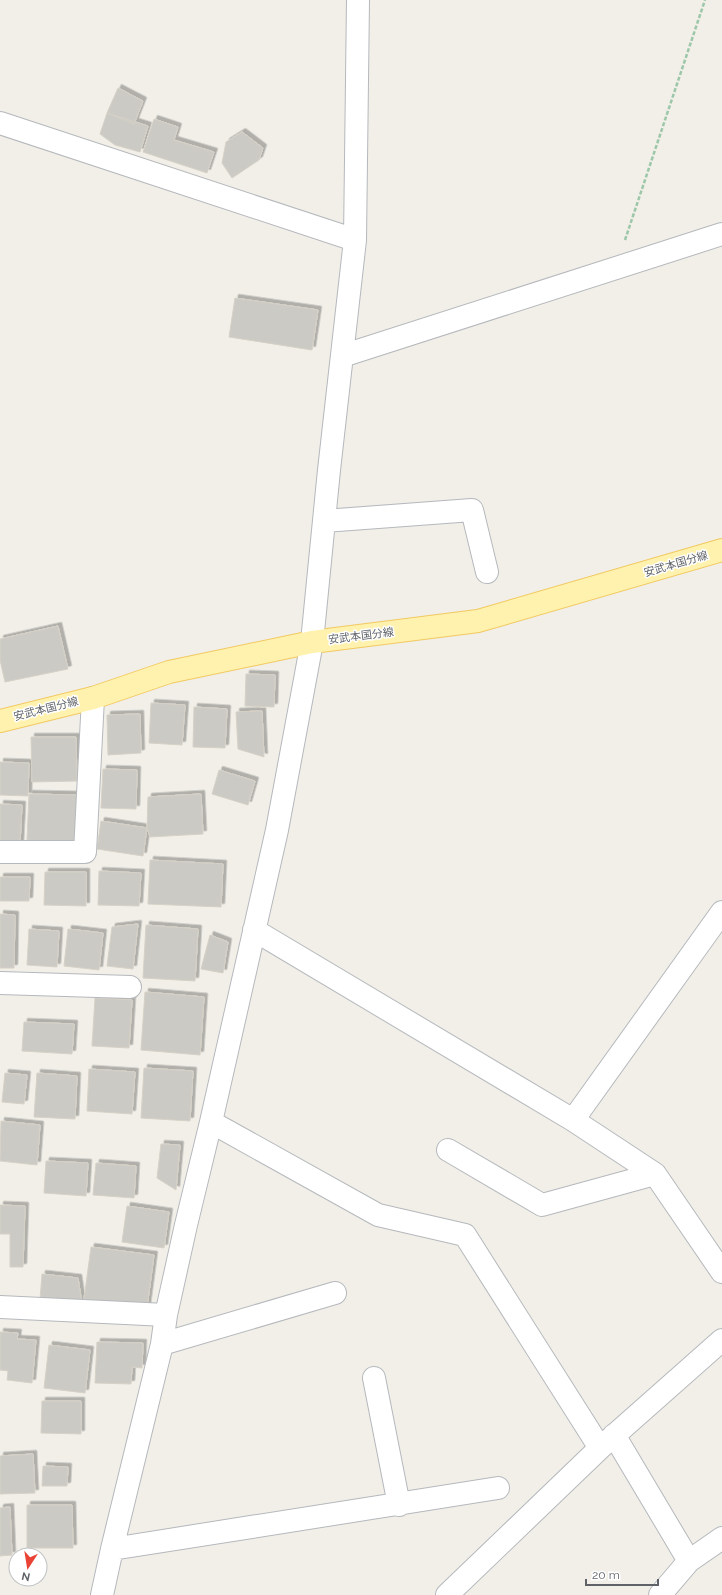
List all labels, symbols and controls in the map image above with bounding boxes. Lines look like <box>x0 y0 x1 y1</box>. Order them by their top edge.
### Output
street label: 安武本国分線 <box>642 549 710 579</box>
street label: 安武本国分線 <box>327 626 395 646</box>
street label: 安武本国分線 <box>12 695 80 723</box>
north arrow <box>8 1547 48 1587</box>
scale bar <box>586 1561 658 1587</box>
text: 20 m <box>592 1568 620 1582</box>
text: N <box>21 1569 31 1584</box>

